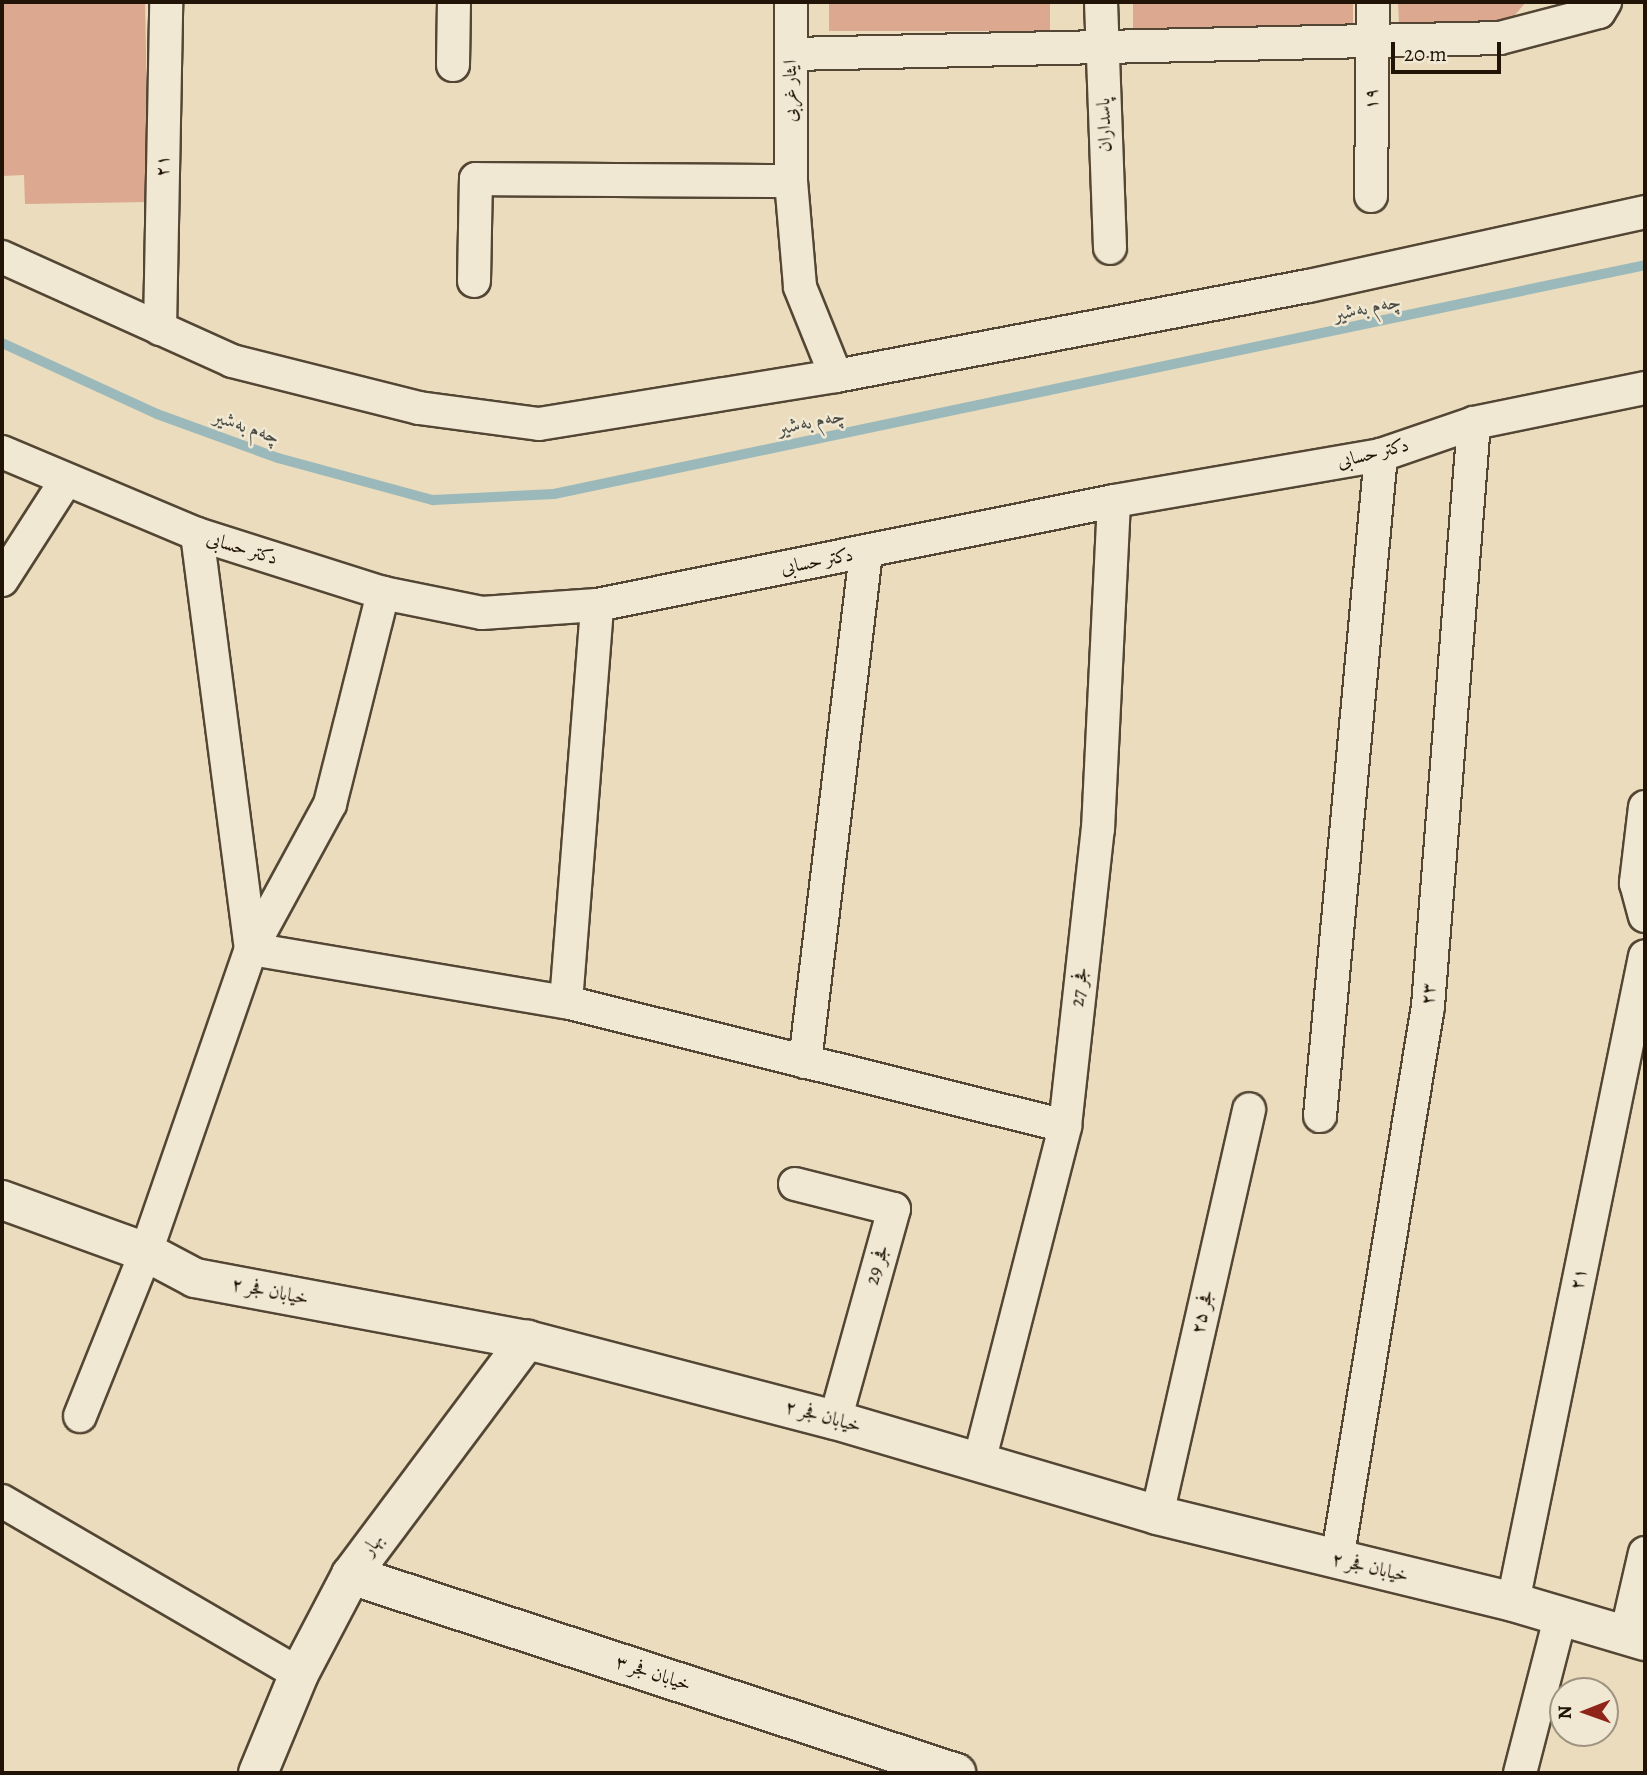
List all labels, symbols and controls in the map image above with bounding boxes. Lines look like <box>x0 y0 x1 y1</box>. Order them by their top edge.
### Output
scale bar <box>1395 28 1505 72</box>
text: 20 m <box>1404 40 1447 68</box>
street label: ایثار غربی <box>780 60 802 122</box>
street label: ۱۹ <box>1360 88 1384 110</box>
street label: پاسداران <box>1093 97 1117 153</box>
street label: ۲۱ <box>151 155 175 177</box>
water label: چەم بەشیر <box>1331 287 1403 327</box>
water label: چەم بەشیر <box>775 401 847 441</box>
water label: چەم بەشیر <box>210 403 284 449</box>
street label: دکتر حسابی <box>1335 434 1411 474</box>
street label: دکتر حسابی <box>204 527 280 571</box>
street label: دکتر حسابی <box>779 544 855 580</box>
street label: فجر 27 <box>1067 966 1093 1008</box>
street label: ۲۳ <box>1417 982 1441 1006</box>
street label: فجر 29 <box>861 1242 895 1288</box>
street label: ۲۱ <box>1566 1266 1592 1292</box>
street label: خیابان فجر ۲ <box>230 1273 310 1311</box>
street label: فجر ۲۵ <box>1187 1288 1219 1336</box>
street label: خیابان فجر ۲ <box>782 1396 864 1438</box>
street label: بهار <box>357 1529 389 1561</box>
street label: خیابان فجر ۲ <box>1329 1548 1411 1588</box>
street label: خیابان فجر ۳ <box>612 1651 694 1697</box>
north arrow <box>1549 1677 1619 1747</box>
text: N <box>1552 1705 1578 1719</box>

